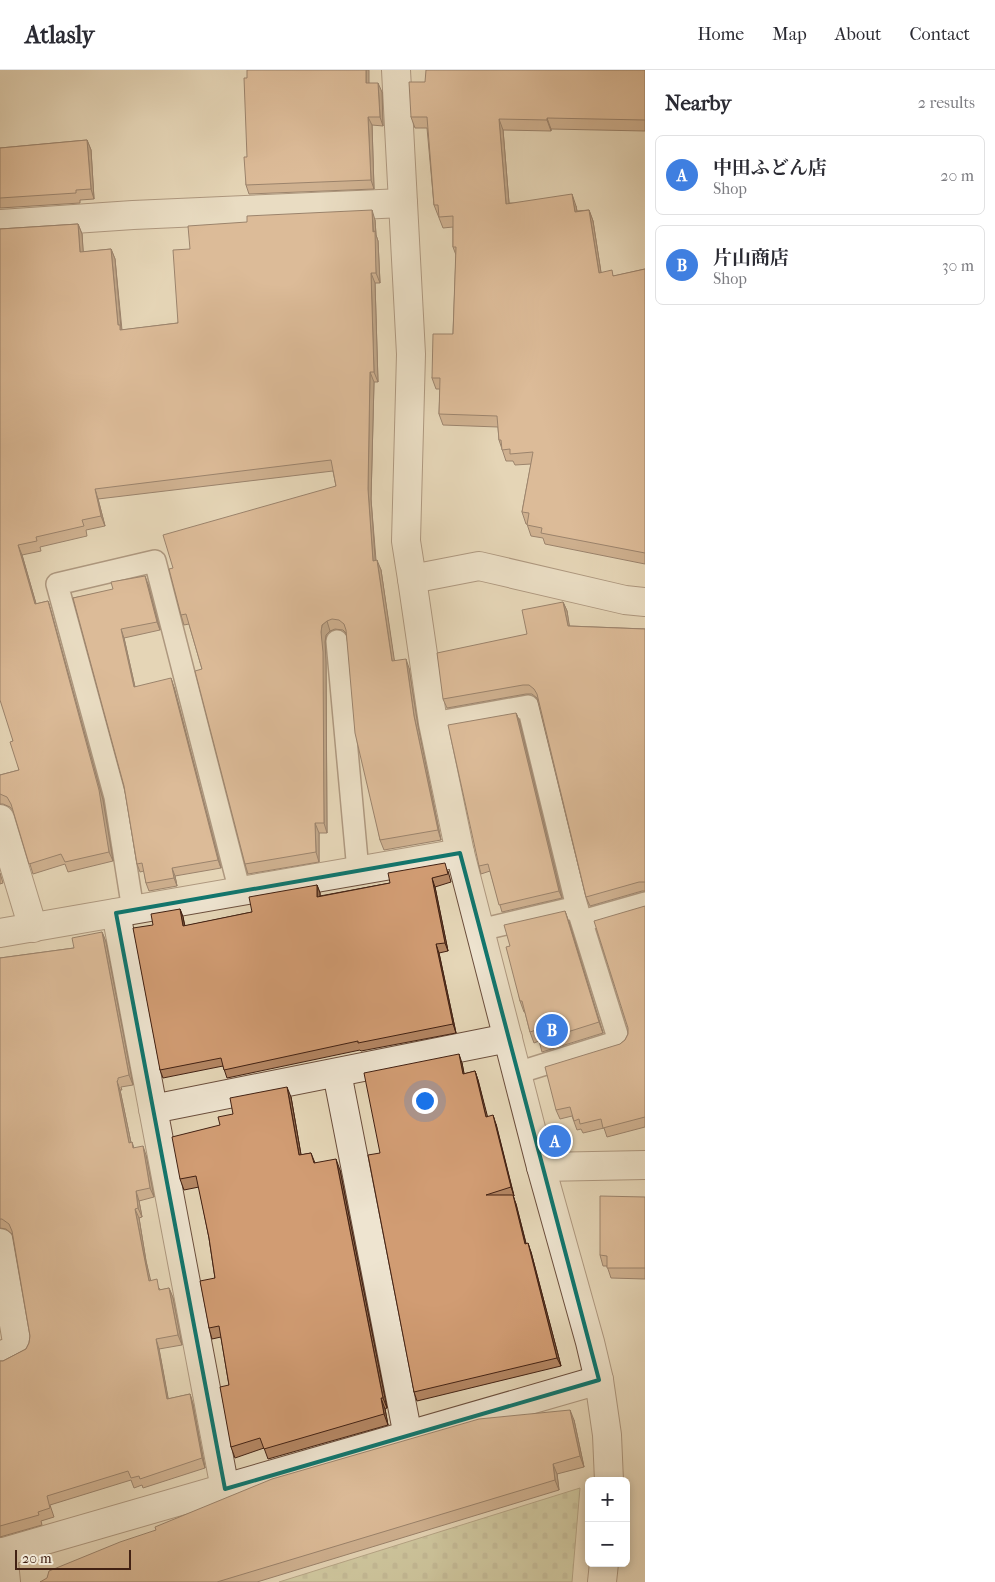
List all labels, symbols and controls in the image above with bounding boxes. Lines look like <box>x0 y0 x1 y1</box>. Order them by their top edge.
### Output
text: Atlasly <box>25 21 94 49</box>
text: Home <box>697 24 744 45</box>
text: Map <box>772 24 807 45</box>
text: About <box>835 24 881 45</box>
text: Contact <box>909 24 970 45</box>
text: Nearby <box>665 91 731 115</box>
text: 2 results <box>918 93 975 112</box>
text: 中田ふどん店 <box>713 157 827 179</box>
text: A <box>677 166 687 185</box>
text: 20 m <box>940 166 974 185</box>
text: Shop <box>713 179 747 198</box>
text: 片山商店 <box>713 247 789 269</box>
text: B <box>677 256 687 275</box>
text: 30 m <box>942 256 974 275</box>
text: Shop <box>713 269 747 288</box>
pin: B <box>536 1011 568 1049</box>
your location <box>412 1088 438 1114</box>
pin: A <box>539 1122 571 1160</box>
map controls <box>585 1477 630 1567</box>
button: + <box>585 1477 630 1522</box>
button: − <box>585 1522 630 1567</box>
scale bar <box>15 1547 131 1570</box>
text: 20 m <box>22 1550 52 1567</box>

